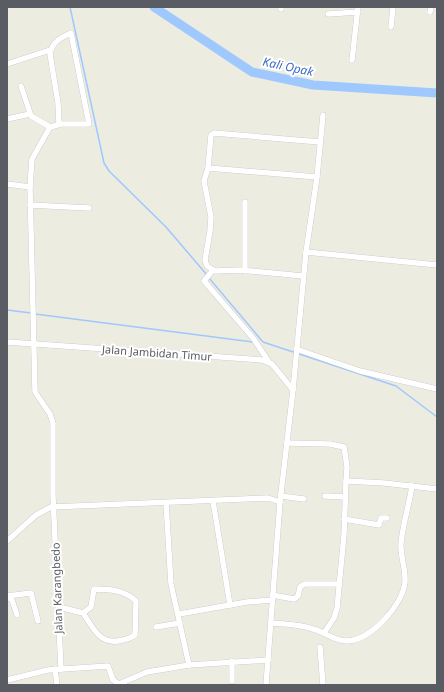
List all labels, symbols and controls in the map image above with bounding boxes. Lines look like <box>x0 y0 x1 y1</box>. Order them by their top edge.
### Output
water label: Kali Opak <box>261 53 316 80</box>
street label: Jalan Jambidan Timur <box>101 341 213 364</box>
street label: Jalan Karangbedo <box>47 542 66 635</box>

